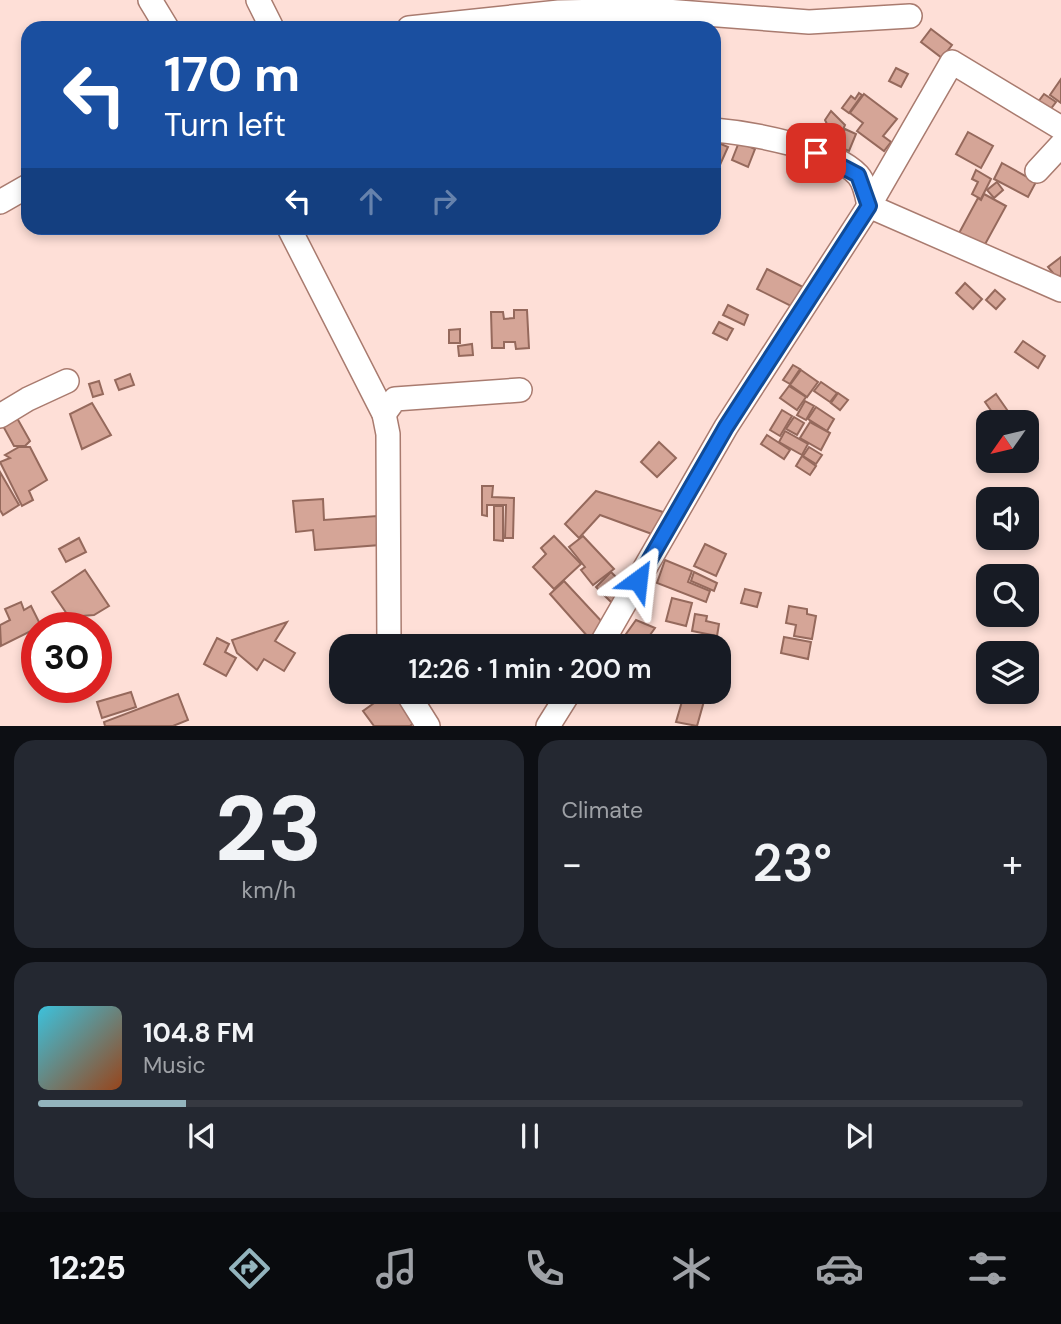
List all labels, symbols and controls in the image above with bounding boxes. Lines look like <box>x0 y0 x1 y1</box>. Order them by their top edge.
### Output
text: 170 m <box>164 42 300 106</box>
icon: left <box>49 49 140 140</box>
text: Turn left <box>164 104 286 146</box>
pin <box>786 123 846 183</box>
icon: arrive <box>797 134 835 172</box>
icon: left <box>279 182 317 220</box>
icon: ahead <box>352 182 390 220</box>
icon: right <box>425 182 463 220</box>
north arrow <box>976 410 1040 472</box>
map controls <box>976 410 1039 704</box>
button: sound <box>976 487 1039 550</box>
position arrow <box>601 543 675 617</box>
button: search <box>976 564 1039 627</box>
speed limit sign: 30 <box>21 612 112 703</box>
button: layers <box>976 641 1039 704</box>
text: 12:26 · 1 min · 200 m <box>409 652 651 686</box>
text: 23 <box>215 770 322 888</box>
text: Climate <box>562 795 643 825</box>
text: 23° <box>752 829 832 897</box>
text: − <box>562 839 582 889</box>
text: + <box>1002 839 1023 889</box>
text: km/h <box>242 875 296 905</box>
text: 104.8 FM <box>143 1016 254 1050</box>
text: Music <box>143 1050 206 1080</box>
icon: previous <box>183 1117 221 1155</box>
icon: pause <box>511 1117 549 1155</box>
icon: next <box>840 1117 878 1155</box>
icon: directions <box>225 1244 274 1293</box>
icon: music <box>372 1244 421 1293</box>
icon: phone <box>520 1244 569 1293</box>
icon: climate <box>667 1244 716 1293</box>
icon: car <box>815 1244 864 1293</box>
icon: filters <box>963 1244 1012 1293</box>
text: 12:25 <box>49 1247 126 1289</box>

